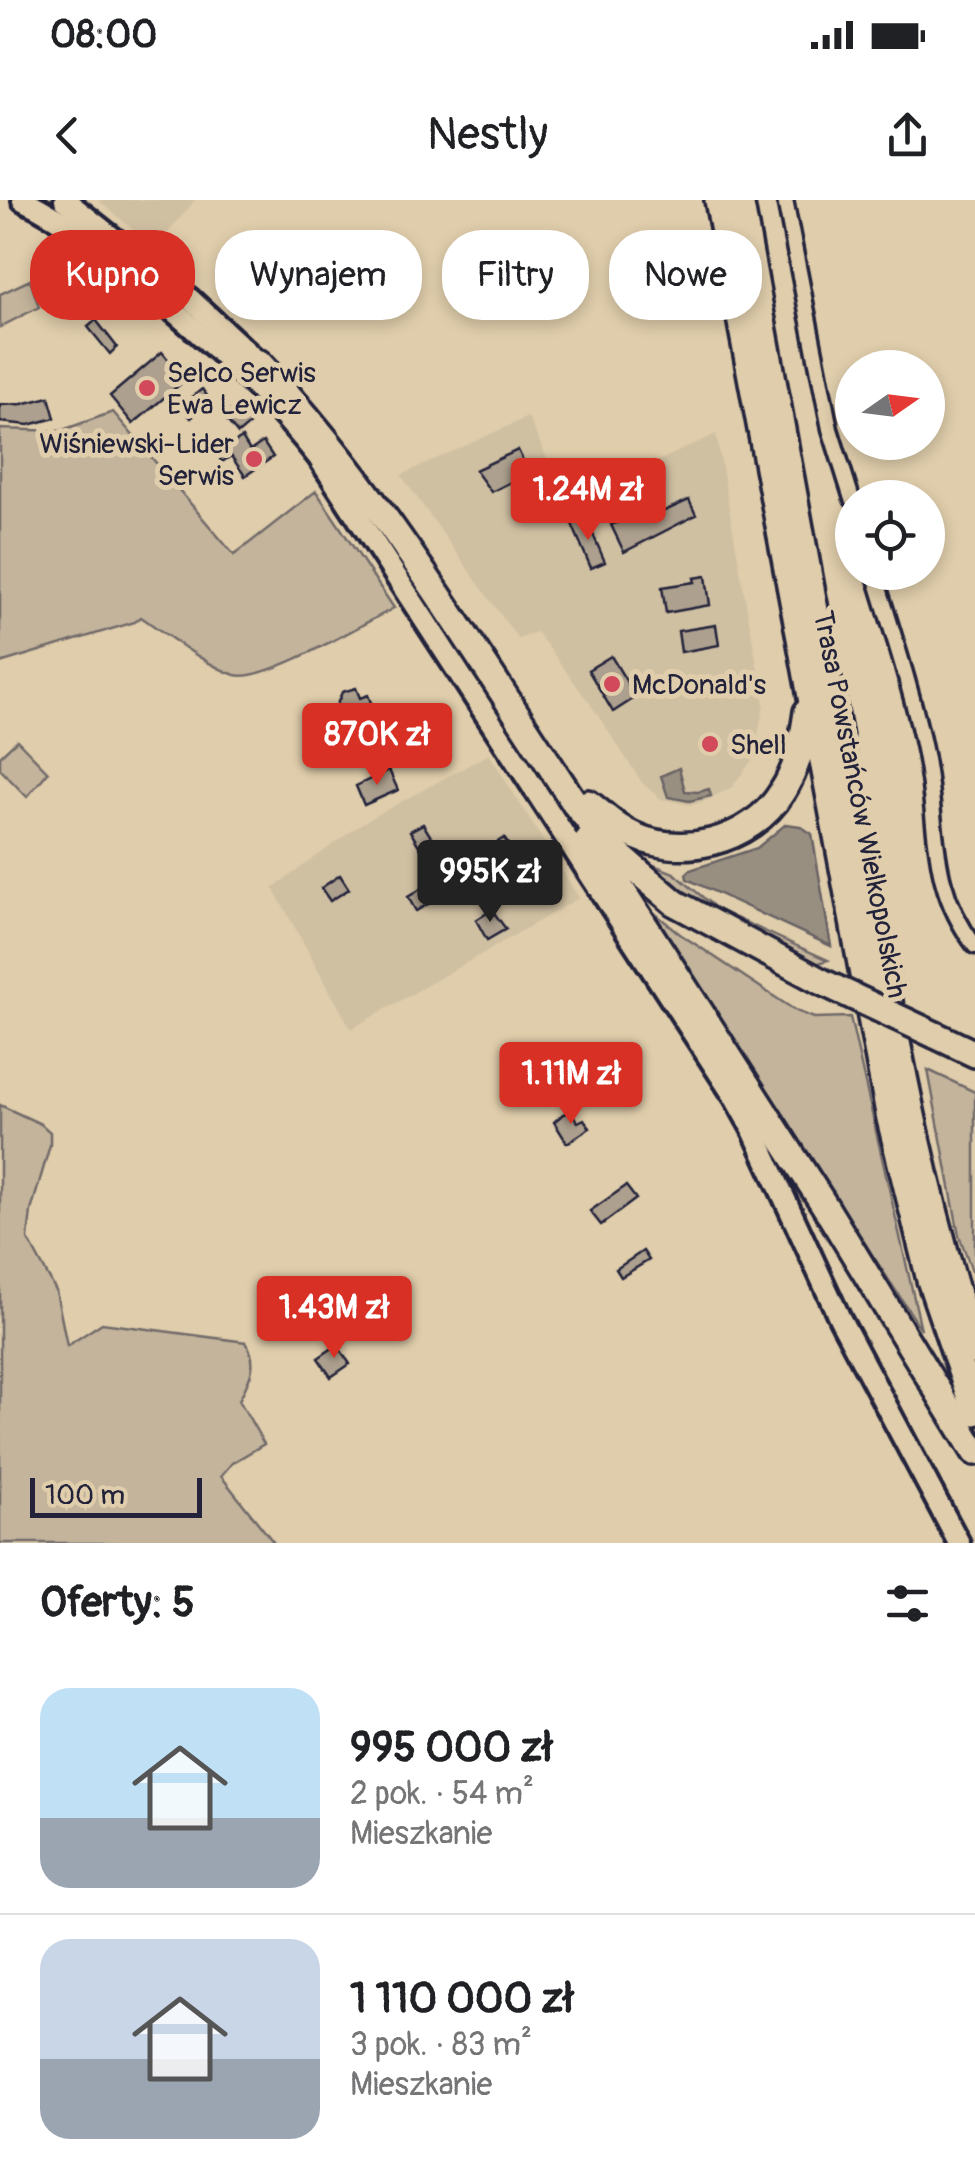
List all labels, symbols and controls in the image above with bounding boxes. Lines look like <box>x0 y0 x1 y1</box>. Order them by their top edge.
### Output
text: 08:00 <box>50 11 157 59</box>
text: Nestly <box>427 107 548 163</box>
icon: back <box>40 108 95 163</box>
icon: share <box>880 108 935 163</box>
chip: Kupno <box>30 230 195 320</box>
chip: Wynajem <box>215 230 422 320</box>
chip: Filtry <box>442 230 589 320</box>
chip: Nowe <box>609 230 762 320</box>
north arrow <box>835 350 945 460</box>
map controls <box>835 350 945 590</box>
place label: Selco Serwis Ewa Lewicz <box>167 356 316 423</box>
marker: Selco Serwis Ewa Lewicz <box>136 377 158 399</box>
place label: Wiśniewski-Lider Serwis <box>39 427 234 494</box>
marker: Wiśniewski-Lider Serwis <box>243 448 265 470</box>
pin: 1.24M zł <box>485 458 691 543</box>
text: 1.24M zł <box>533 470 643 510</box>
button: locate <box>835 480 945 590</box>
street label: Trasa Powstańców Wielkopolskich <box>805 608 914 1001</box>
place label: McDonald's <box>632 668 766 703</box>
marker: McDonald's <box>601 673 623 695</box>
pin: 870K zł <box>285 703 469 788</box>
text: 870K zł <box>324 715 430 755</box>
place label: Shell <box>730 728 787 763</box>
marker: Shell <box>699 733 721 755</box>
pin: 995K zł <box>398 840 582 925</box>
text: 995K zł <box>439 852 541 892</box>
pin: 1.11M zł <box>468 1042 674 1127</box>
text: 1.11M zł <box>521 1054 621 1094</box>
pin: 1.43M zł <box>231 1276 437 1361</box>
text: 1.43M zł <box>279 1288 389 1328</box>
scale bar <box>30 1473 202 1518</box>
text: 100 m <box>45 1478 125 1513</box>
icon: filters <box>880 1576 935 1631</box>
text: Oferty: 5 <box>40 1577 195 1629</box>
text: 995 000 zł <box>350 1722 553 1774</box>
icon: home <box>120 1728 240 1848</box>
text: 2 pok. · 54 m² <box>350 1774 534 1814</box>
text: Mieszkanie <box>350 1814 492 1854</box>
text: 1 110 000 zł <box>350 1973 574 2025</box>
icon: home <box>120 1979 240 2099</box>
text: 3 pok. · 83 m² <box>350 2025 532 2065</box>
text: Mieszkanie <box>350 2065 492 2105</box>

